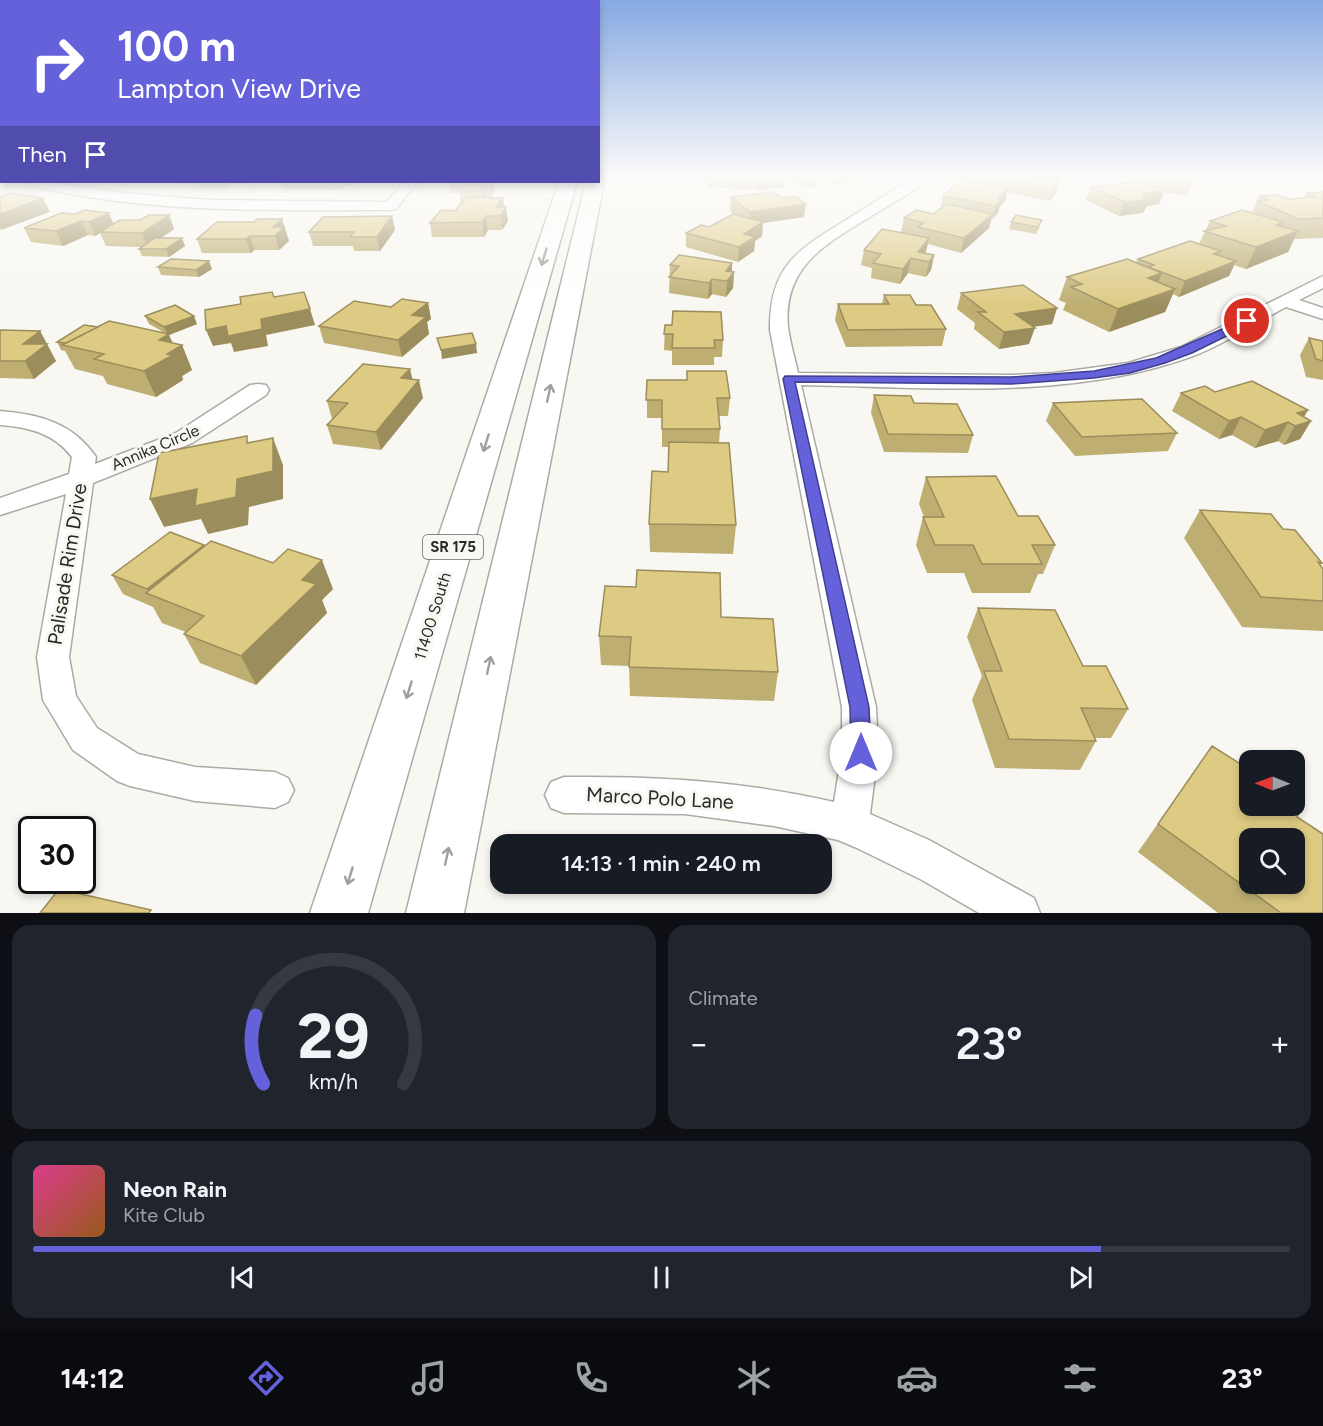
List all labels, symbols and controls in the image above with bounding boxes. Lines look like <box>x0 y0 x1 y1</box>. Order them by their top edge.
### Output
text: 100 m <box>117 21 236 72</box>
icon: right <box>18 24 96 102</box>
text: Lampton View Drive <box>117 72 361 105</box>
icon: arrive <box>79 138 112 171</box>
text: Then <box>18 141 67 168</box>
one-way arrow <box>538 247 549 266</box>
pin <box>1221 295 1272 346</box>
icon: arrive <box>1230 304 1263 337</box>
one-way arrow <box>544 384 555 403</box>
street label: Annika Circle <box>108 420 202 475</box>
one-way arrow <box>480 433 491 452</box>
street label: Palisade Rim Drive <box>42 482 92 646</box>
road number: SR 175 <box>423 535 483 559</box>
street label: 11400 South <box>410 570 455 662</box>
one-way arrow <box>484 656 496 675</box>
one-way arrow <box>403 680 414 699</box>
position arrow <box>829 721 893 785</box>
north arrow <box>1239 750 1305 816</box>
map controls <box>1239 750 1305 894</box>
street label: Marco Polo Lane <box>586 782 735 814</box>
speed limit sign: 30 <box>18 816 96 894</box>
button: search <box>1239 828 1305 894</box>
one-way arrow <box>442 847 454 866</box>
text: 14:13 · 1 min · 240 m <box>561 850 761 877</box>
one-way arrow <box>344 866 355 885</box>
text: Climate <box>689 986 758 1010</box>
text: 29 <box>298 999 370 1074</box>
text: 23° <box>956 1016 1023 1070</box>
text: − <box>689 1024 709 1063</box>
text: + <box>1269 1024 1290 1063</box>
text: km/h <box>309 1069 358 1094</box>
text: Neon Rain <box>123 1176 227 1203</box>
text: Kite Club <box>123 1203 205 1227</box>
icon: previous <box>226 1261 259 1294</box>
icon: pause <box>645 1261 678 1294</box>
icon: next <box>1064 1261 1097 1294</box>
icon: directions <box>245 1357 287 1399</box>
icon: music <box>408 1357 450 1399</box>
icon: phone <box>570 1357 612 1399</box>
icon: climate <box>733 1357 775 1399</box>
icon: car <box>896 1357 938 1399</box>
icon: filters <box>1059 1357 1101 1399</box>
text: 14:12 <box>60 1362 124 1395</box>
text: 23° <box>1222 1362 1263 1395</box>

